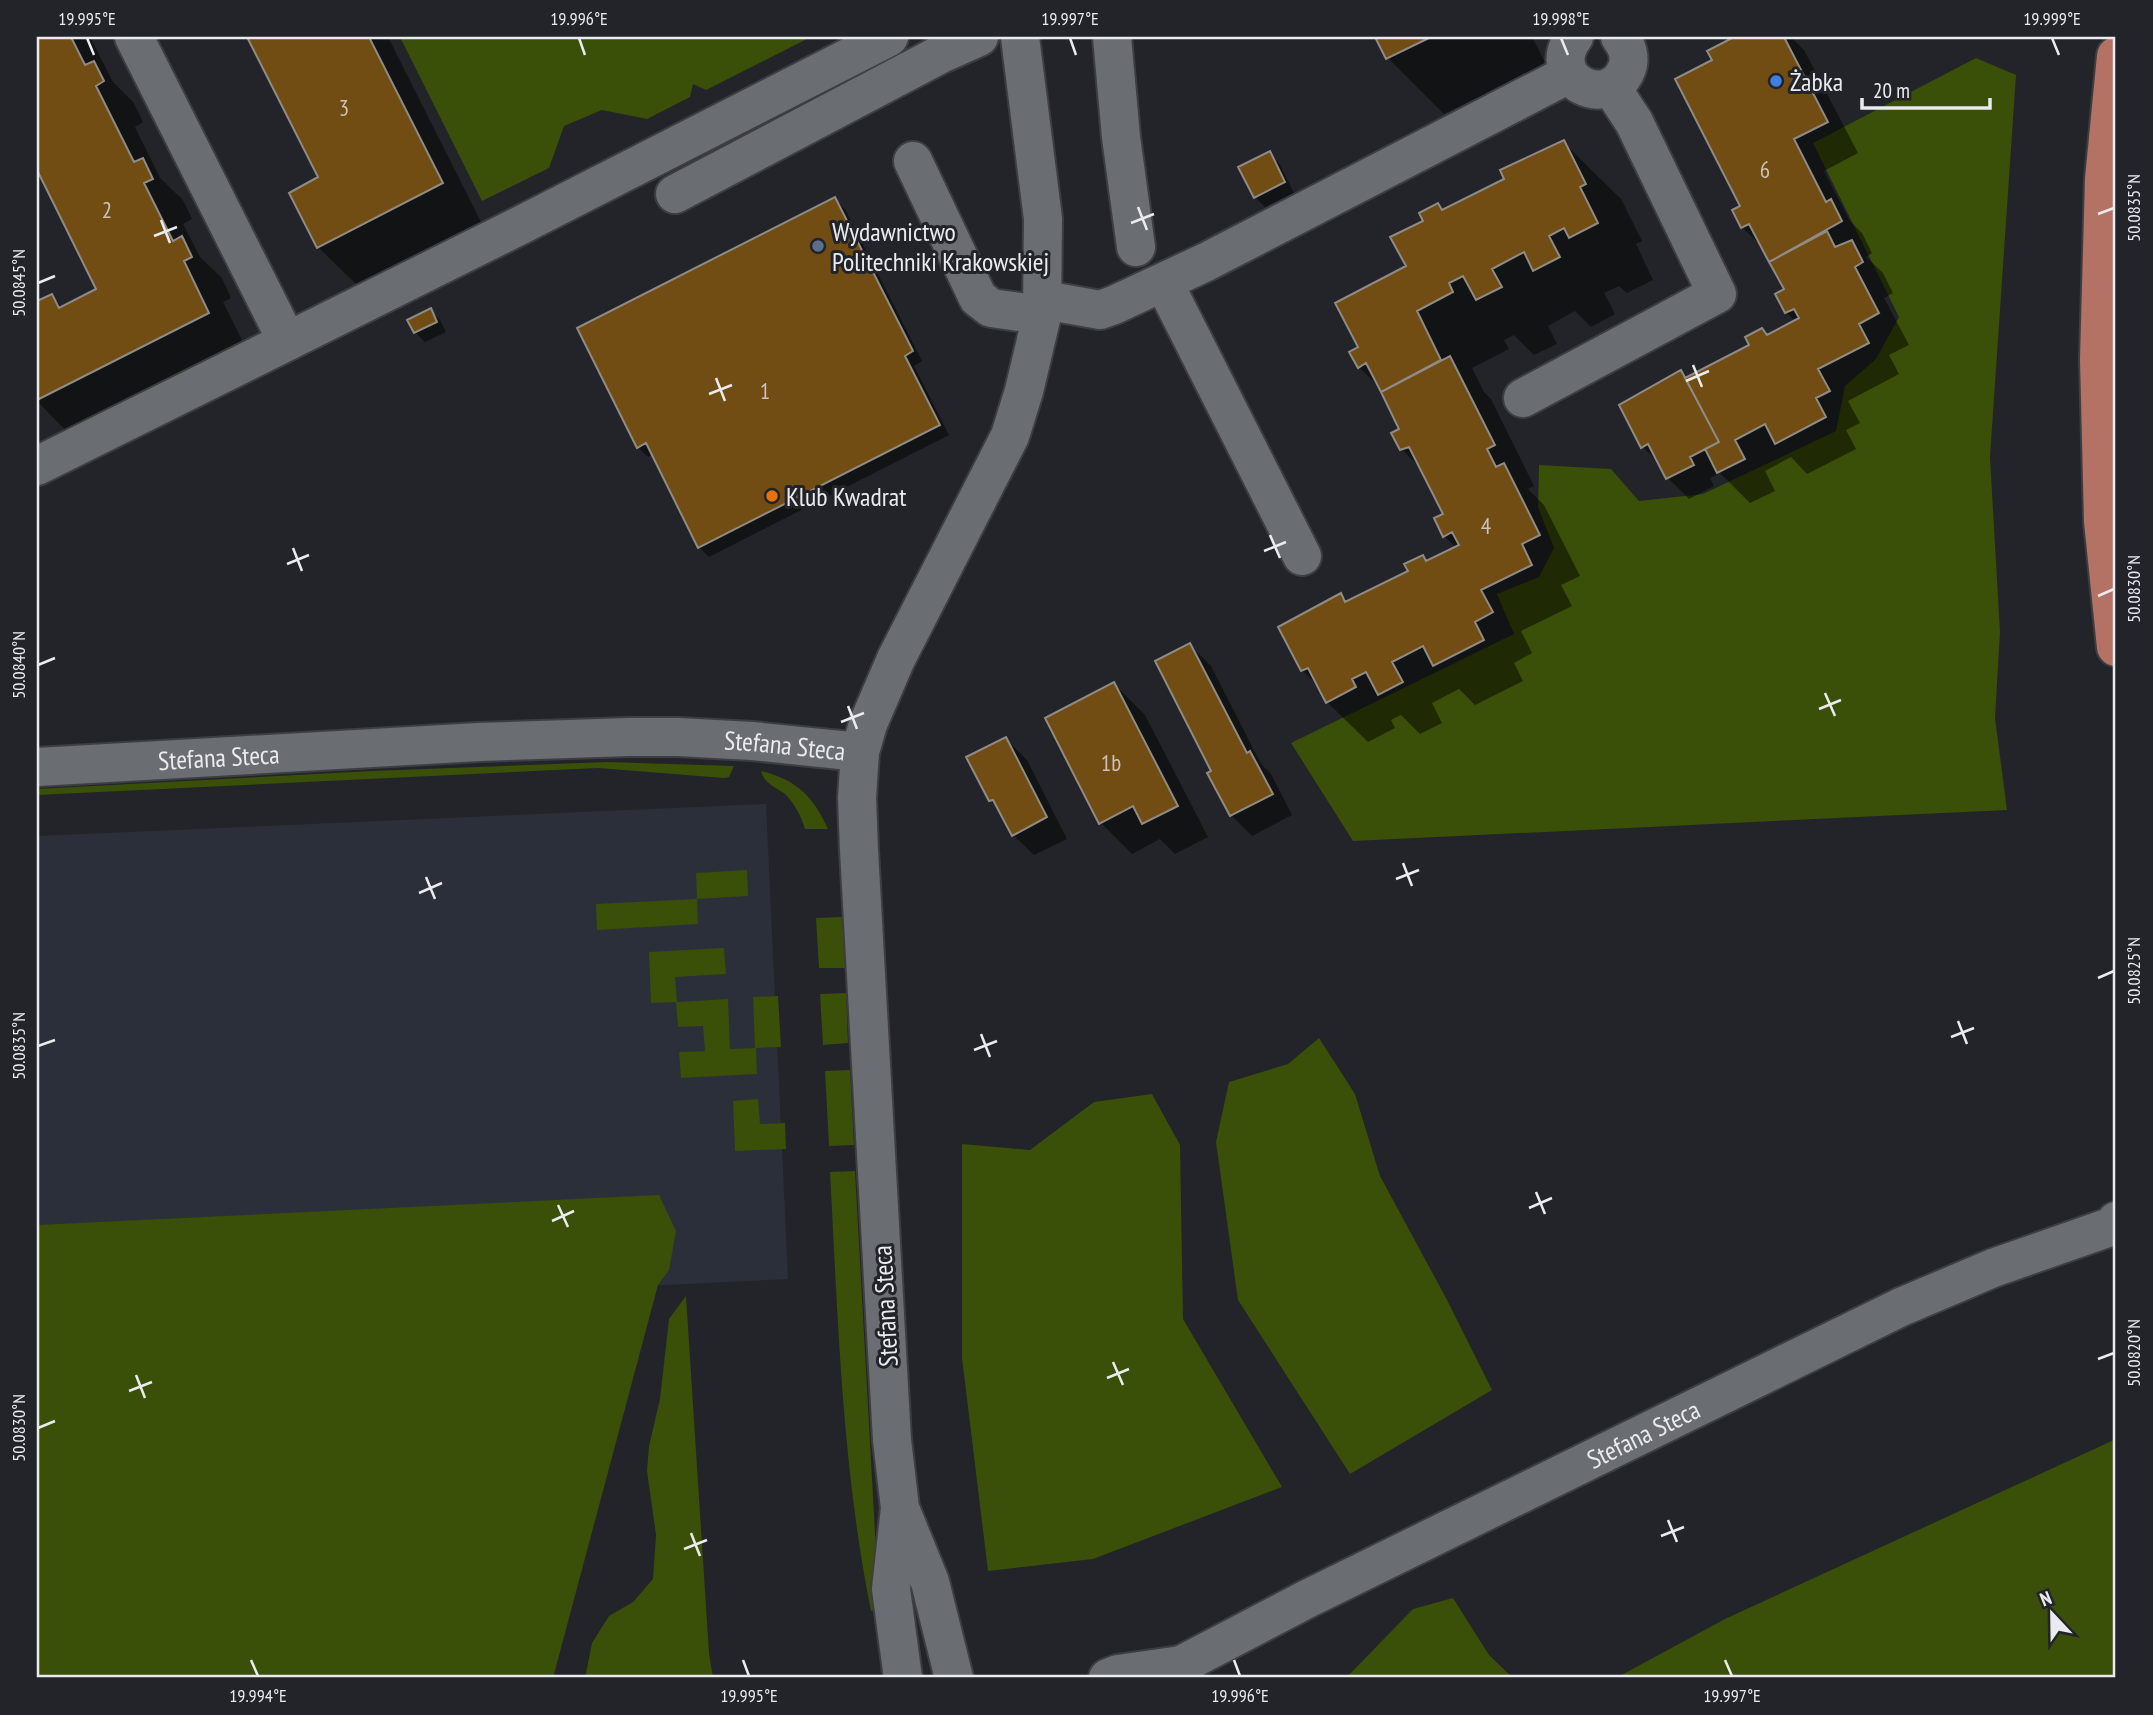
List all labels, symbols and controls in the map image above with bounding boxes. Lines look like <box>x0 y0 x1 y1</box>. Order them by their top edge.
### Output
text: 19.995°E <box>58 7 116 30</box>
text: 19.996°E <box>550 7 608 30</box>
text: 19.997°E <box>1041 7 1099 30</box>
text: 19.998°E <box>1532 7 1590 30</box>
text: 19.999°E <box>2023 7 2081 30</box>
place label: Żabka <box>1790 65 1843 98</box>
scale bar <box>1862 66 1990 110</box>
marker: Żabka <box>1768 73 1784 89</box>
text: 20 m <box>1873 77 1910 104</box>
house number: 3 <box>339 93 349 122</box>
house number: 6 <box>1760 155 1770 184</box>
text: 50.0835°N <box>2122 174 2145 242</box>
house number: 2 <box>102 195 112 224</box>
place label: Wydawnictwo Politechniki Krakowskiej <box>832 215 1049 278</box>
marker: Wydawnictwo Politechniki Krakowskiej <box>810 238 826 254</box>
text: 50.0845°N <box>7 249 30 317</box>
house number: 1 <box>760 376 770 405</box>
place label: Klub Kwadrat <box>786 480 906 513</box>
marker: Klub Kwadrat <box>764 488 780 504</box>
house number: 4 <box>1481 511 1491 540</box>
text: 50.0830°N <box>2122 555 2145 623</box>
text: 50.0840°N <box>7 631 30 699</box>
street label: Stefana Steca <box>723 723 847 767</box>
street label: Stefana Steca <box>157 737 280 777</box>
house number: 1b <box>1101 748 1121 777</box>
text: 50.0825°N <box>2122 937 2145 1005</box>
text: 50.0835°N <box>7 1012 30 1080</box>
street label: Stefana Steca <box>865 1244 905 1368</box>
text: 50.0820°N <box>2122 1319 2145 1387</box>
street label: Stefana Steca <box>1581 1392 1705 1475</box>
text: 50.0830°N <box>7 1394 30 1462</box>
north arrow <box>2016 1578 2086 1648</box>
text: N <box>2036 1585 2055 1611</box>
text: 19.994°E <box>229 1684 287 1707</box>
text: 19.995°E <box>720 1684 778 1707</box>
text: 19.996°E <box>1211 1684 1269 1707</box>
text: 19.997°E <box>1703 1684 1761 1707</box>

